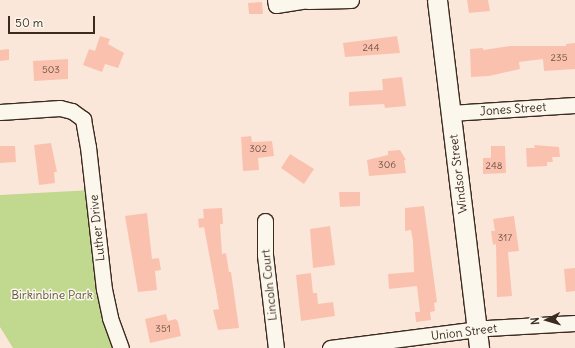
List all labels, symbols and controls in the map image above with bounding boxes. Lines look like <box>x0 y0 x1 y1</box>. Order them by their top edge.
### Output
scale bar <box>10 8 97 34</box>
text: 50 m <box>15 15 43 30</box>
house number: 244 <box>363 42 379 54</box>
house number: 235 <box>551 52 567 64</box>
house number: 503 <box>42 64 60 76</box>
street label: Jones Street <box>479 99 547 119</box>
street label: Windsor Street <box>446 134 470 214</box>
house number: 302 <box>249 143 267 155</box>
house number: 306 <box>378 159 396 171</box>
house number: 248 <box>486 160 502 172</box>
street label: Luther Drive <box>86 194 108 262</box>
house number: 317 <box>498 232 512 244</box>
street label: Lincoln Court <box>258 249 280 321</box>
park label: Birkinbine Park <box>11 288 93 302</box>
north arrow <box>527 300 567 340</box>
text: N <box>528 317 542 325</box>
street label: Union Street <box>430 321 498 343</box>
house number: 351 <box>155 323 171 335</box>

